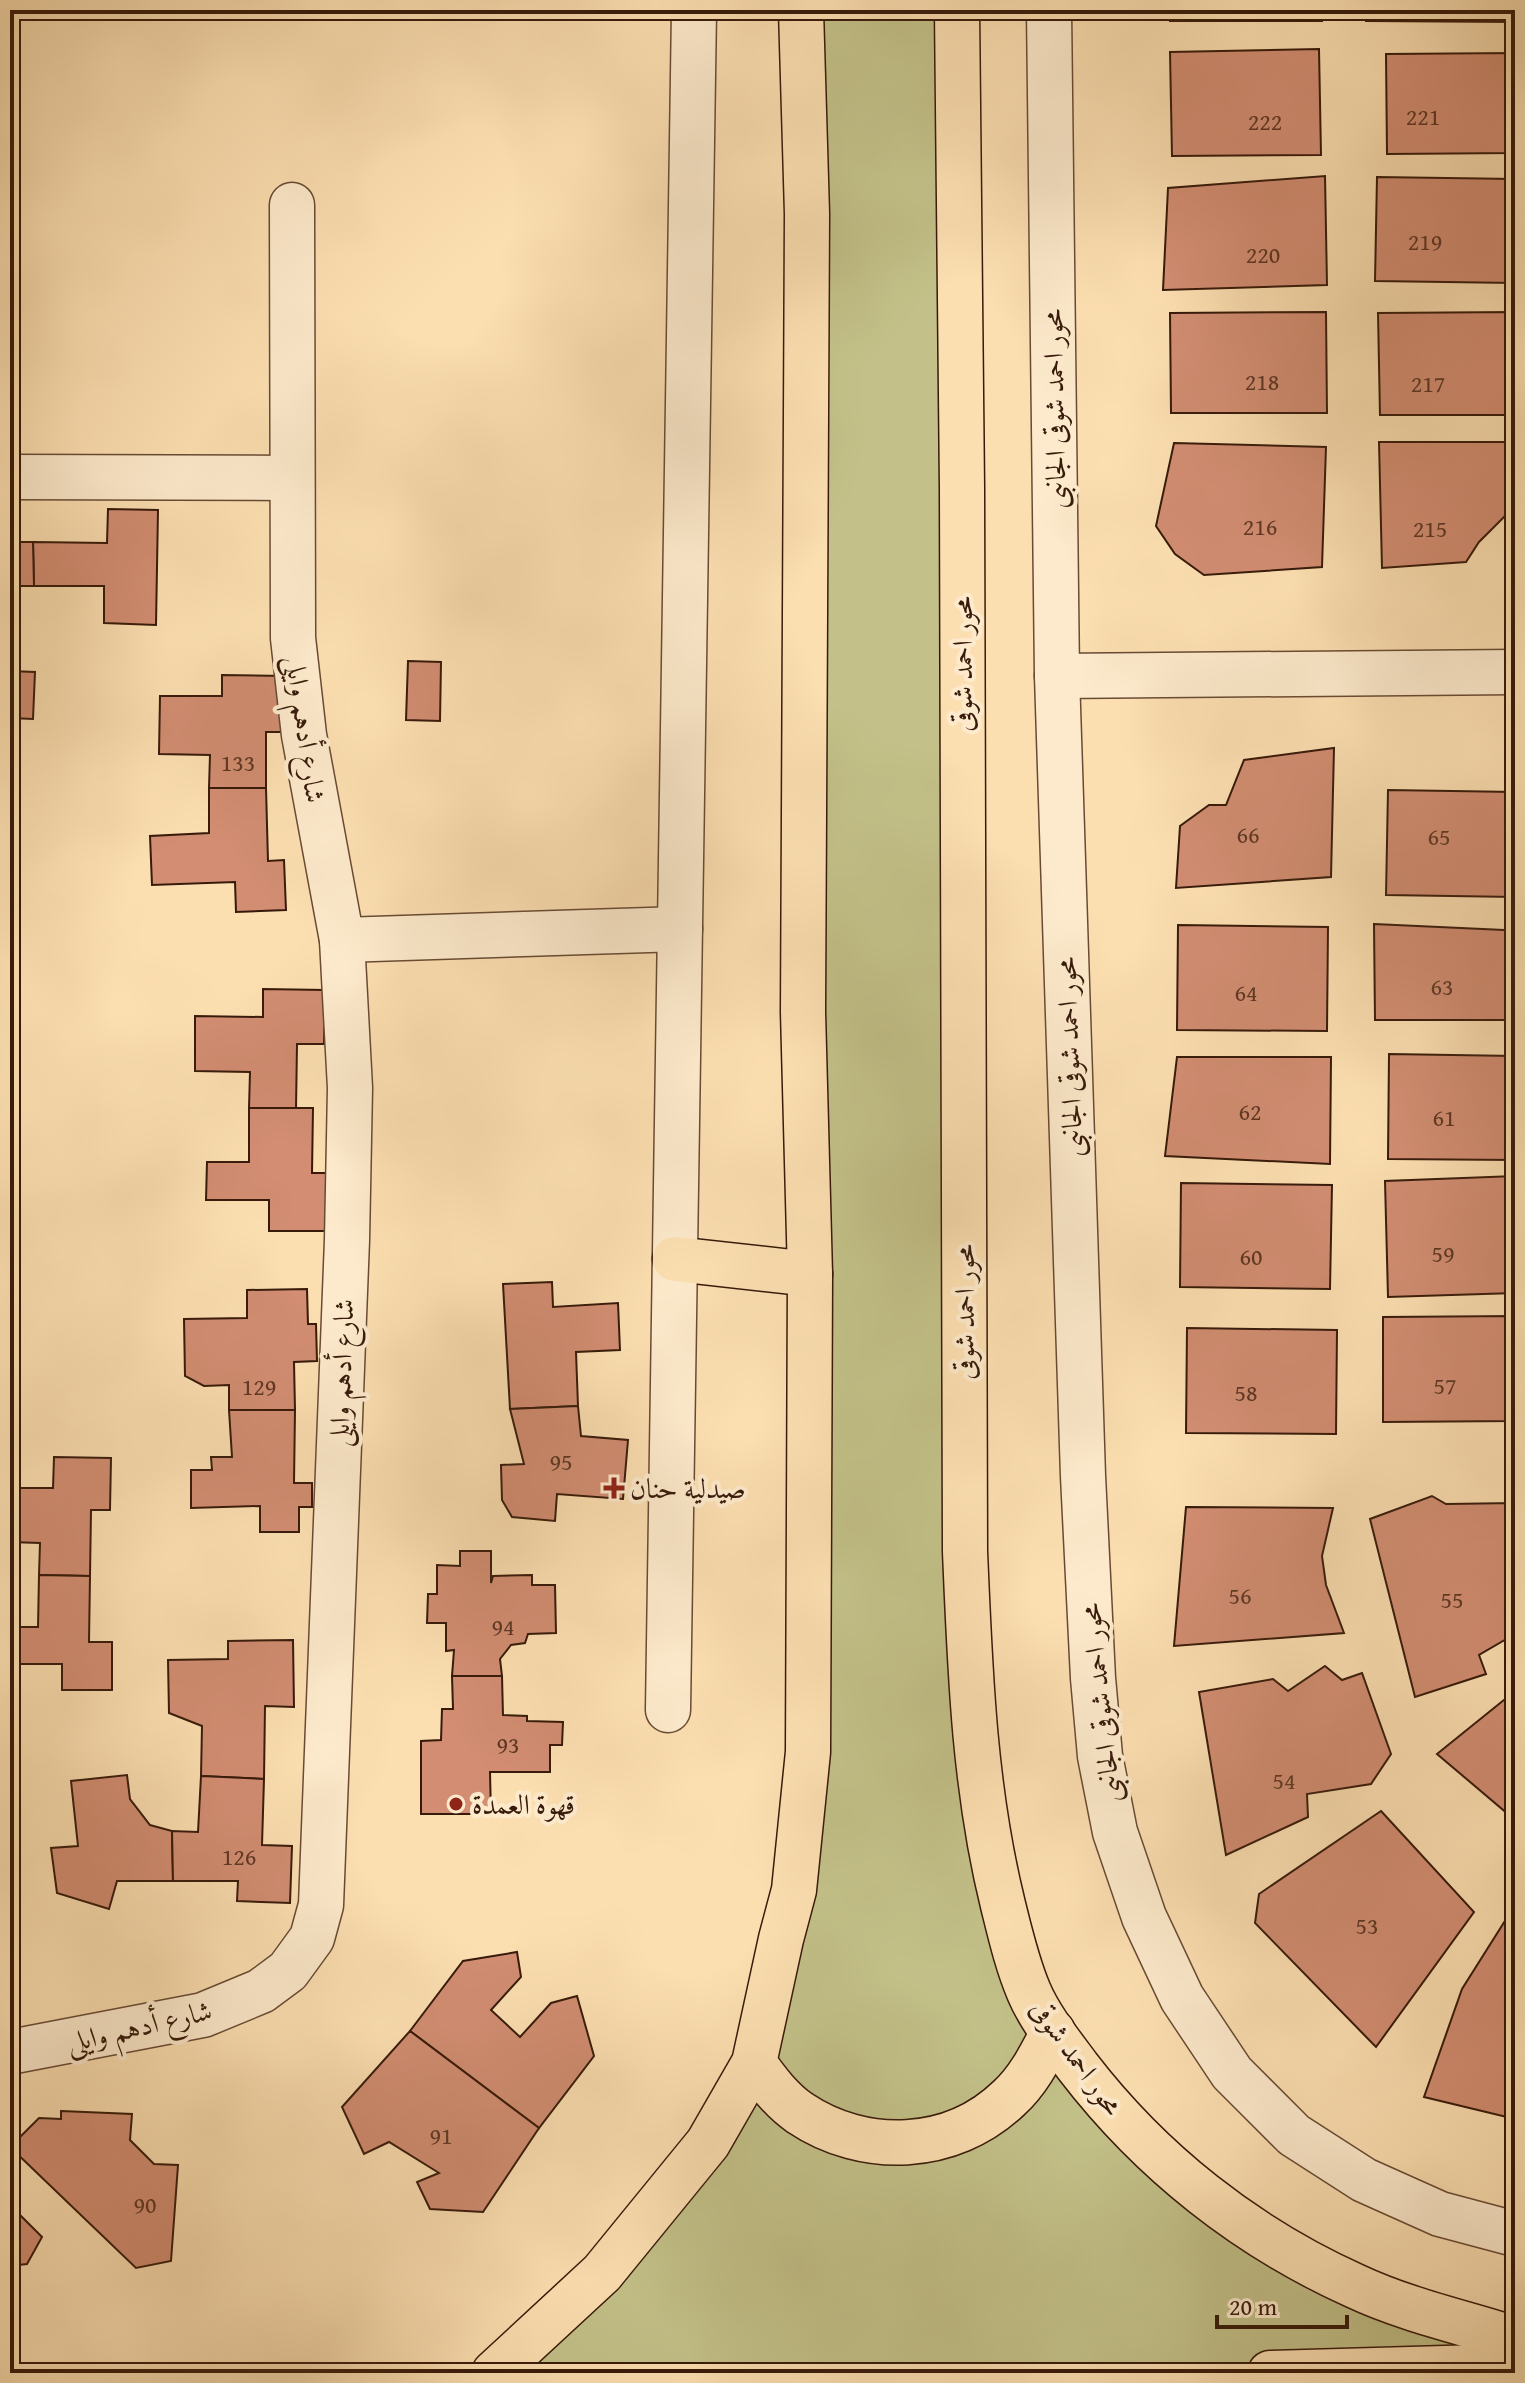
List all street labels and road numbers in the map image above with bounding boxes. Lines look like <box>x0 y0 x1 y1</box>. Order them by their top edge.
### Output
street label: محور احمد شوقى الجانبى <box>1031 309 1077 509</box>
street label: محور احمد شوقى <box>941 596 982 732</box>
street label: شارع أدهم وايلى <box>269 653 337 806</box>
street label: محور احمد شوقى الجانبى <box>1045 956 1093 1158</box>
street label: محور احمد شوقى <box>943 1244 984 1380</box>
street label: شارع أدهم وايلى <box>317 1298 371 1448</box>
street label: محور احمد شوقى الجانبى <box>1069 1601 1131 1805</box>
street label: شارع أدهم وايلى <box>62 1989 217 2069</box>
street label: محور احمد شوقى <box>1021 1990 1134 2124</box>

